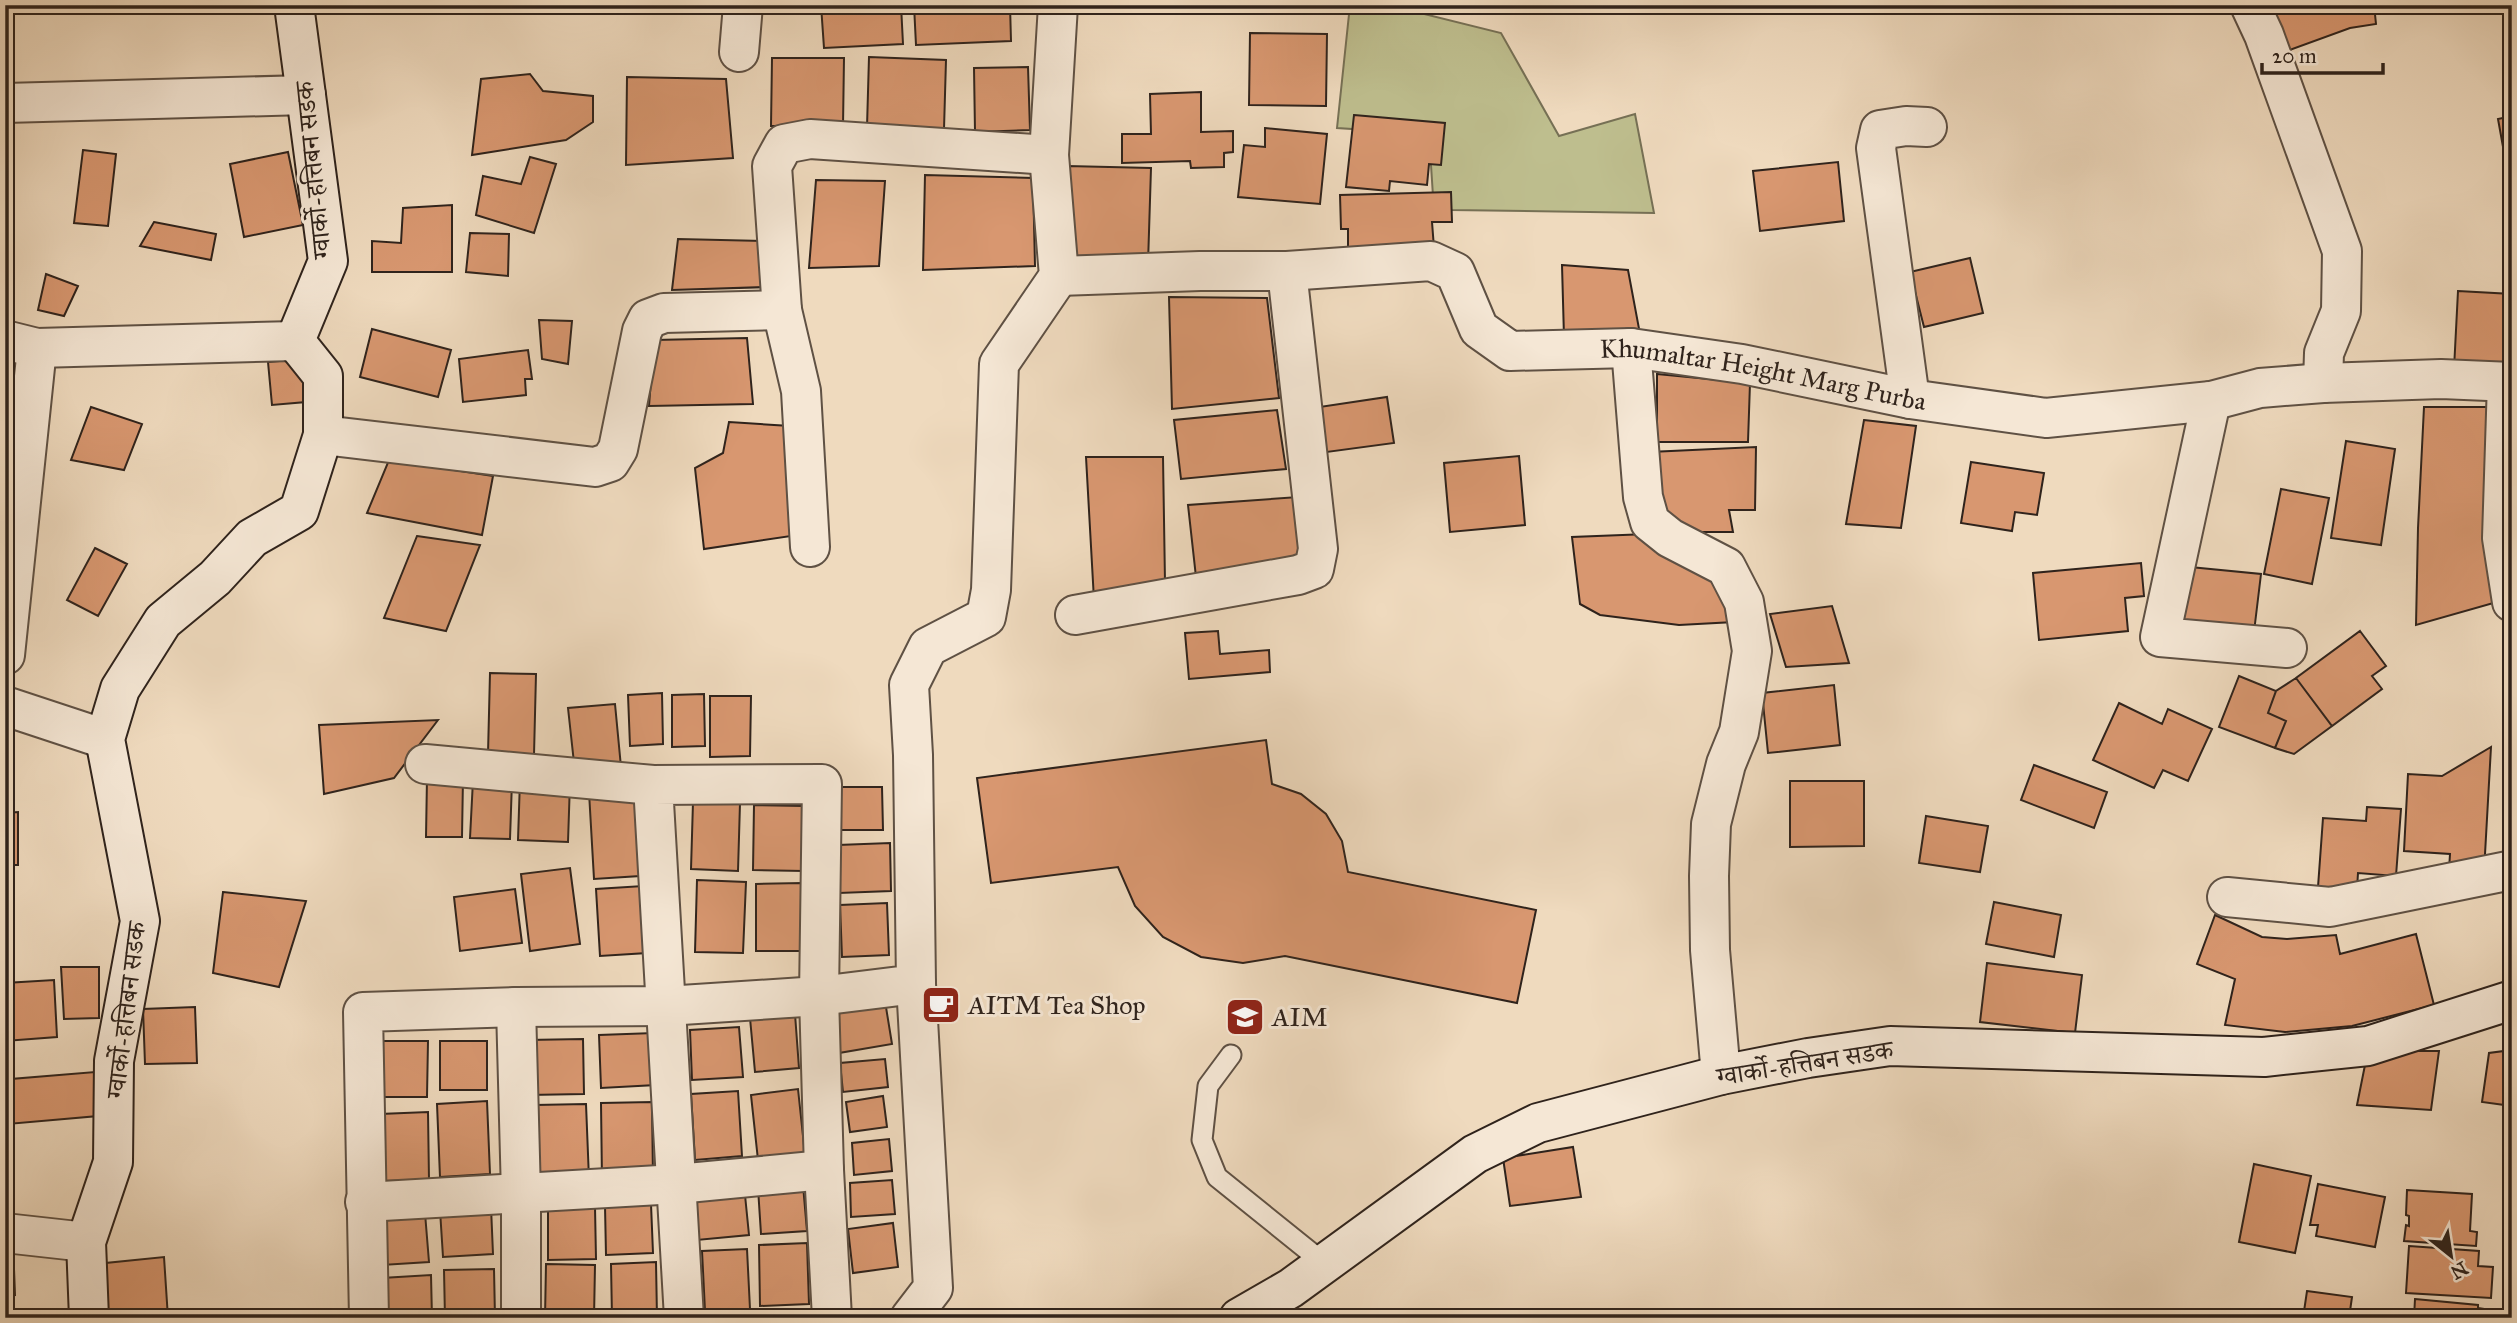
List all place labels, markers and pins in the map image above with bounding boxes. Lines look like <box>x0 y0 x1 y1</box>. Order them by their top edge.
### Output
cafe icon: AITM Tea Shop <box>920 984 962 1026</box>
place label: AITM Tea Shop <box>967 989 1146 1021</box>
school or university icon: AIM <box>1224 996 1266 1038</box>
place label: AIM <box>1271 1001 1327 1033</box>

